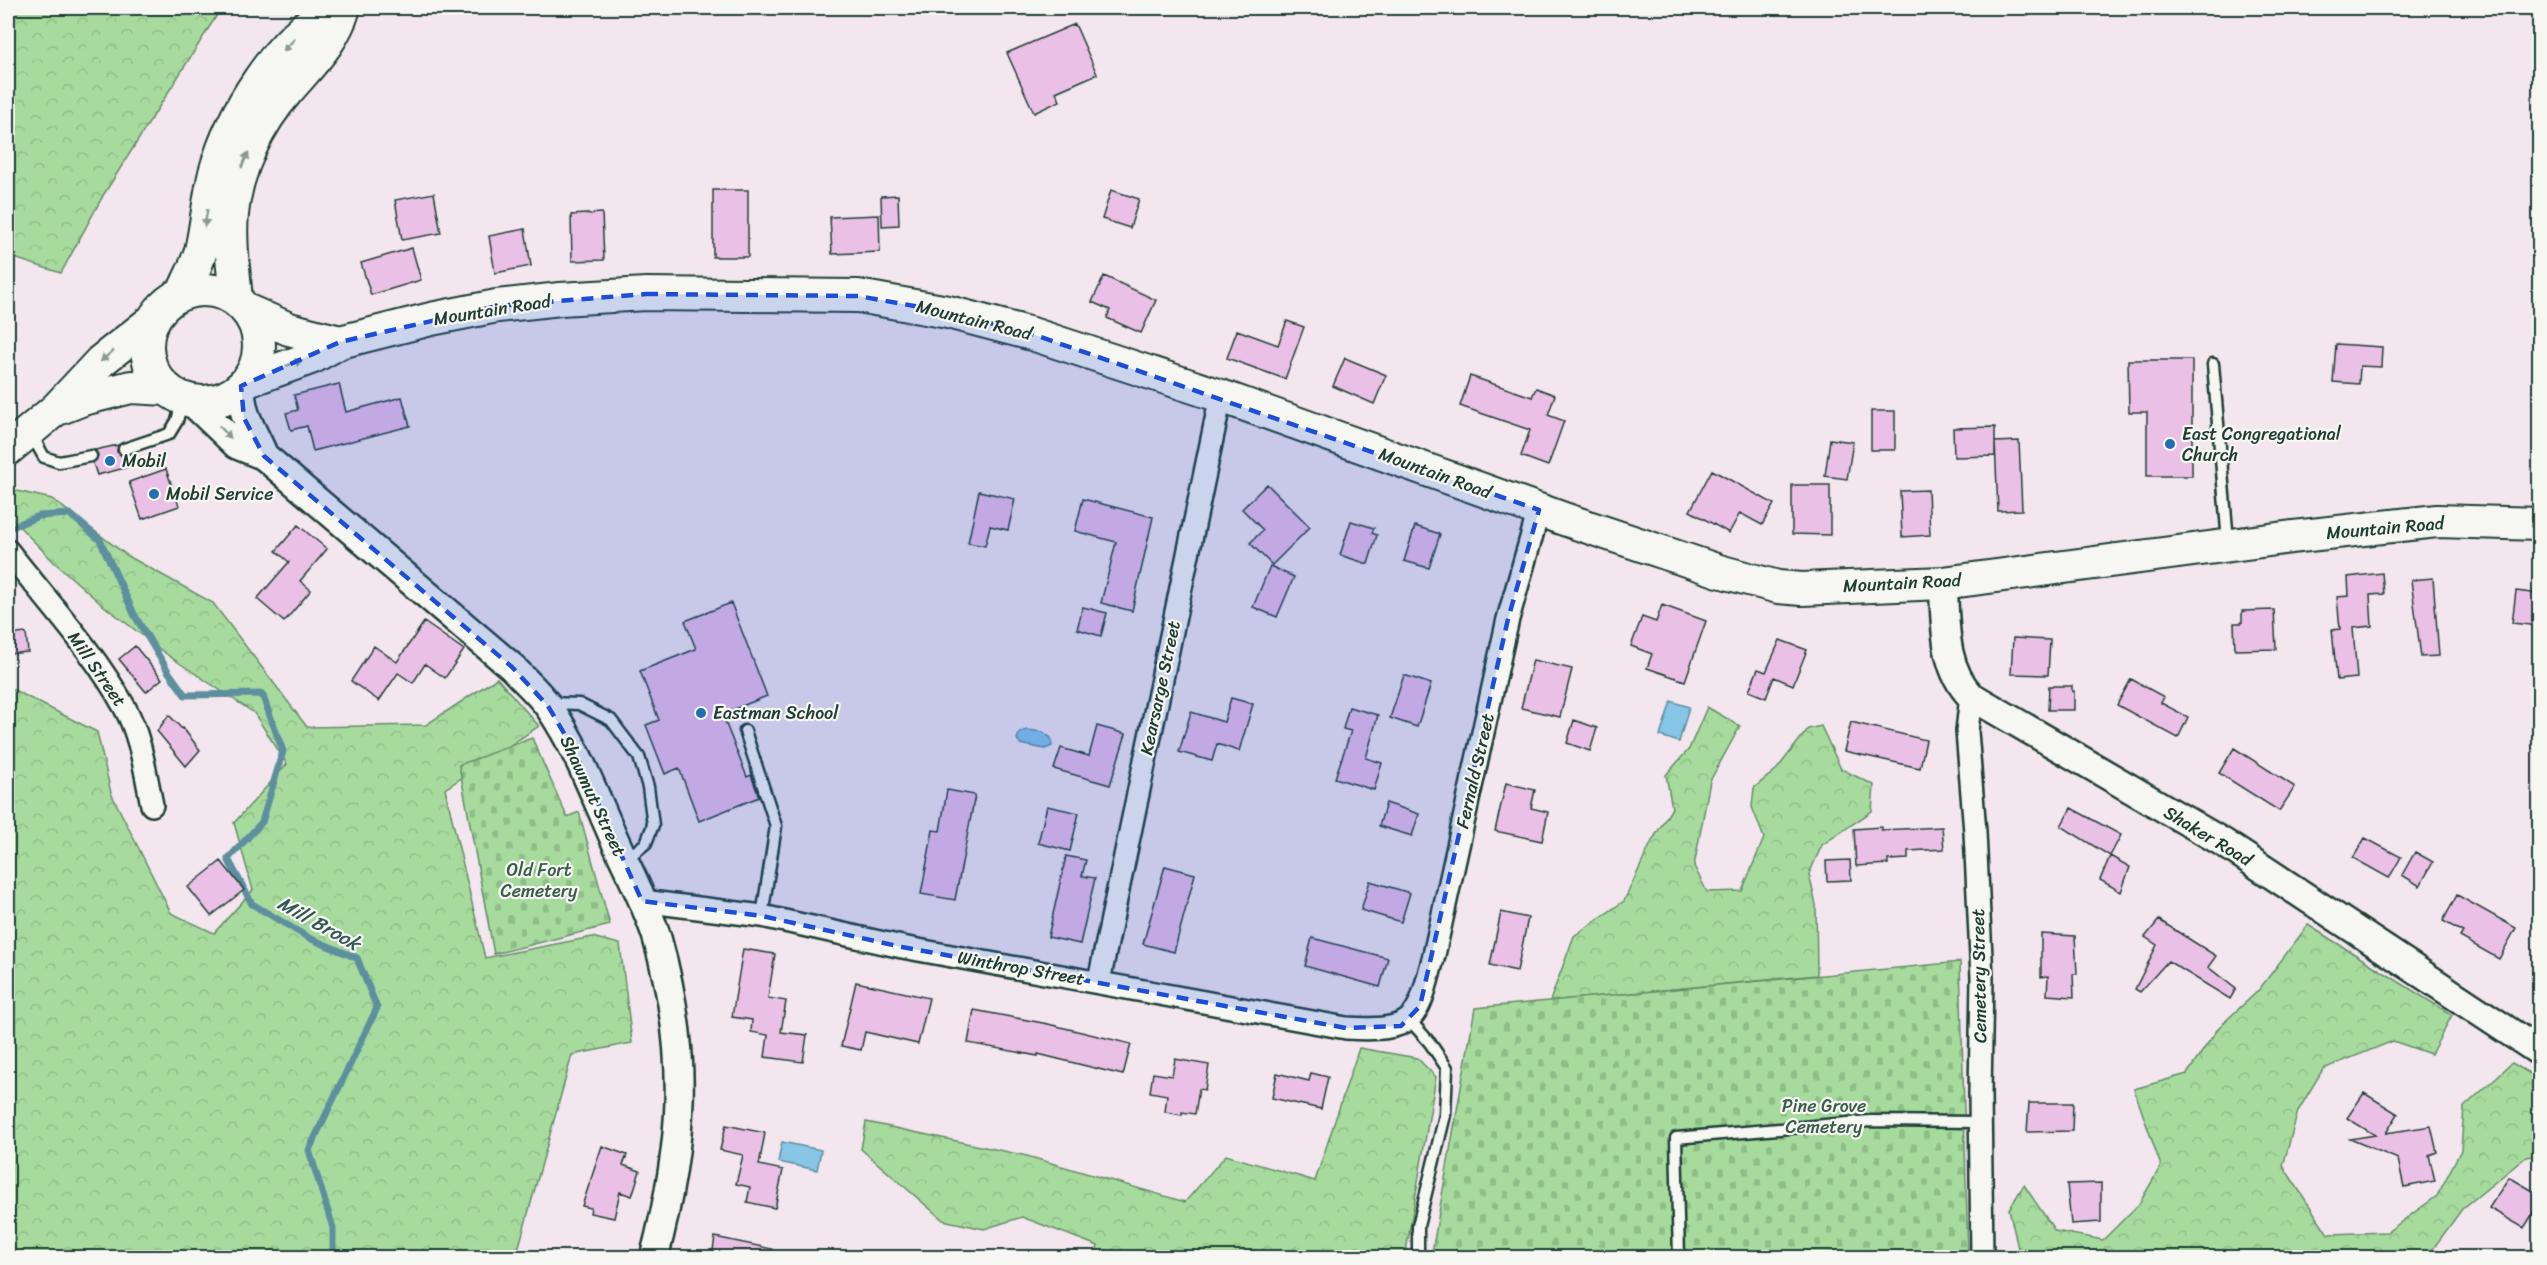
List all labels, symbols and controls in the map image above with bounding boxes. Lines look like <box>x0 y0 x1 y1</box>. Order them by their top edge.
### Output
one-way arrow <box>282 37 296 52</box>
one-way arrow <box>241 152 250 169</box>
one-way arrow <box>202 208 211 227</box>
street label: Mountain Road <box>431 285 554 335</box>
street label: Mountain Road <box>913 290 1037 350</box>
one-way arrow <box>100 349 115 362</box>
one-way arrow <box>285 358 303 368</box>
place label: East Congregational Church <box>2182 418 2342 471</box>
one-way arrow <box>218 425 232 440</box>
marker: East Congregational Church <box>2163 437 2177 451</box>
street label: Mountain Road <box>1374 438 1497 509</box>
place label: Mobil <box>122 445 167 477</box>
marker: Mobil <box>103 454 117 468</box>
place label: Mobil Service <box>166 478 273 510</box>
marker: Mobil Service <box>147 487 161 501</box>
street label: Mountain Road <box>2325 507 2447 549</box>
street label: Mountain Road <box>1842 564 1963 602</box>
street label: Kearsarge Street <box>1130 618 1190 758</box>
street label: Mill Street <box>59 624 135 714</box>
place label: Eastman School <box>713 697 839 729</box>
marker: Eastman School <box>694 706 708 720</box>
street label: Fernald Street <box>1446 710 1504 832</box>
street label: Shawmut Street <box>551 730 635 862</box>
street label: Shaker Road <box>2157 797 2260 876</box>
park label: Old Fort Cemetery <box>501 854 578 907</box>
water label: Mill Brook <box>271 886 369 962</box>
street label: Cemetery Street <box>1962 908 1996 1043</box>
street label: Winthrop Street <box>955 941 1087 995</box>
park label: Pine Grove Cemetery <box>1782 1090 1866 1143</box>

